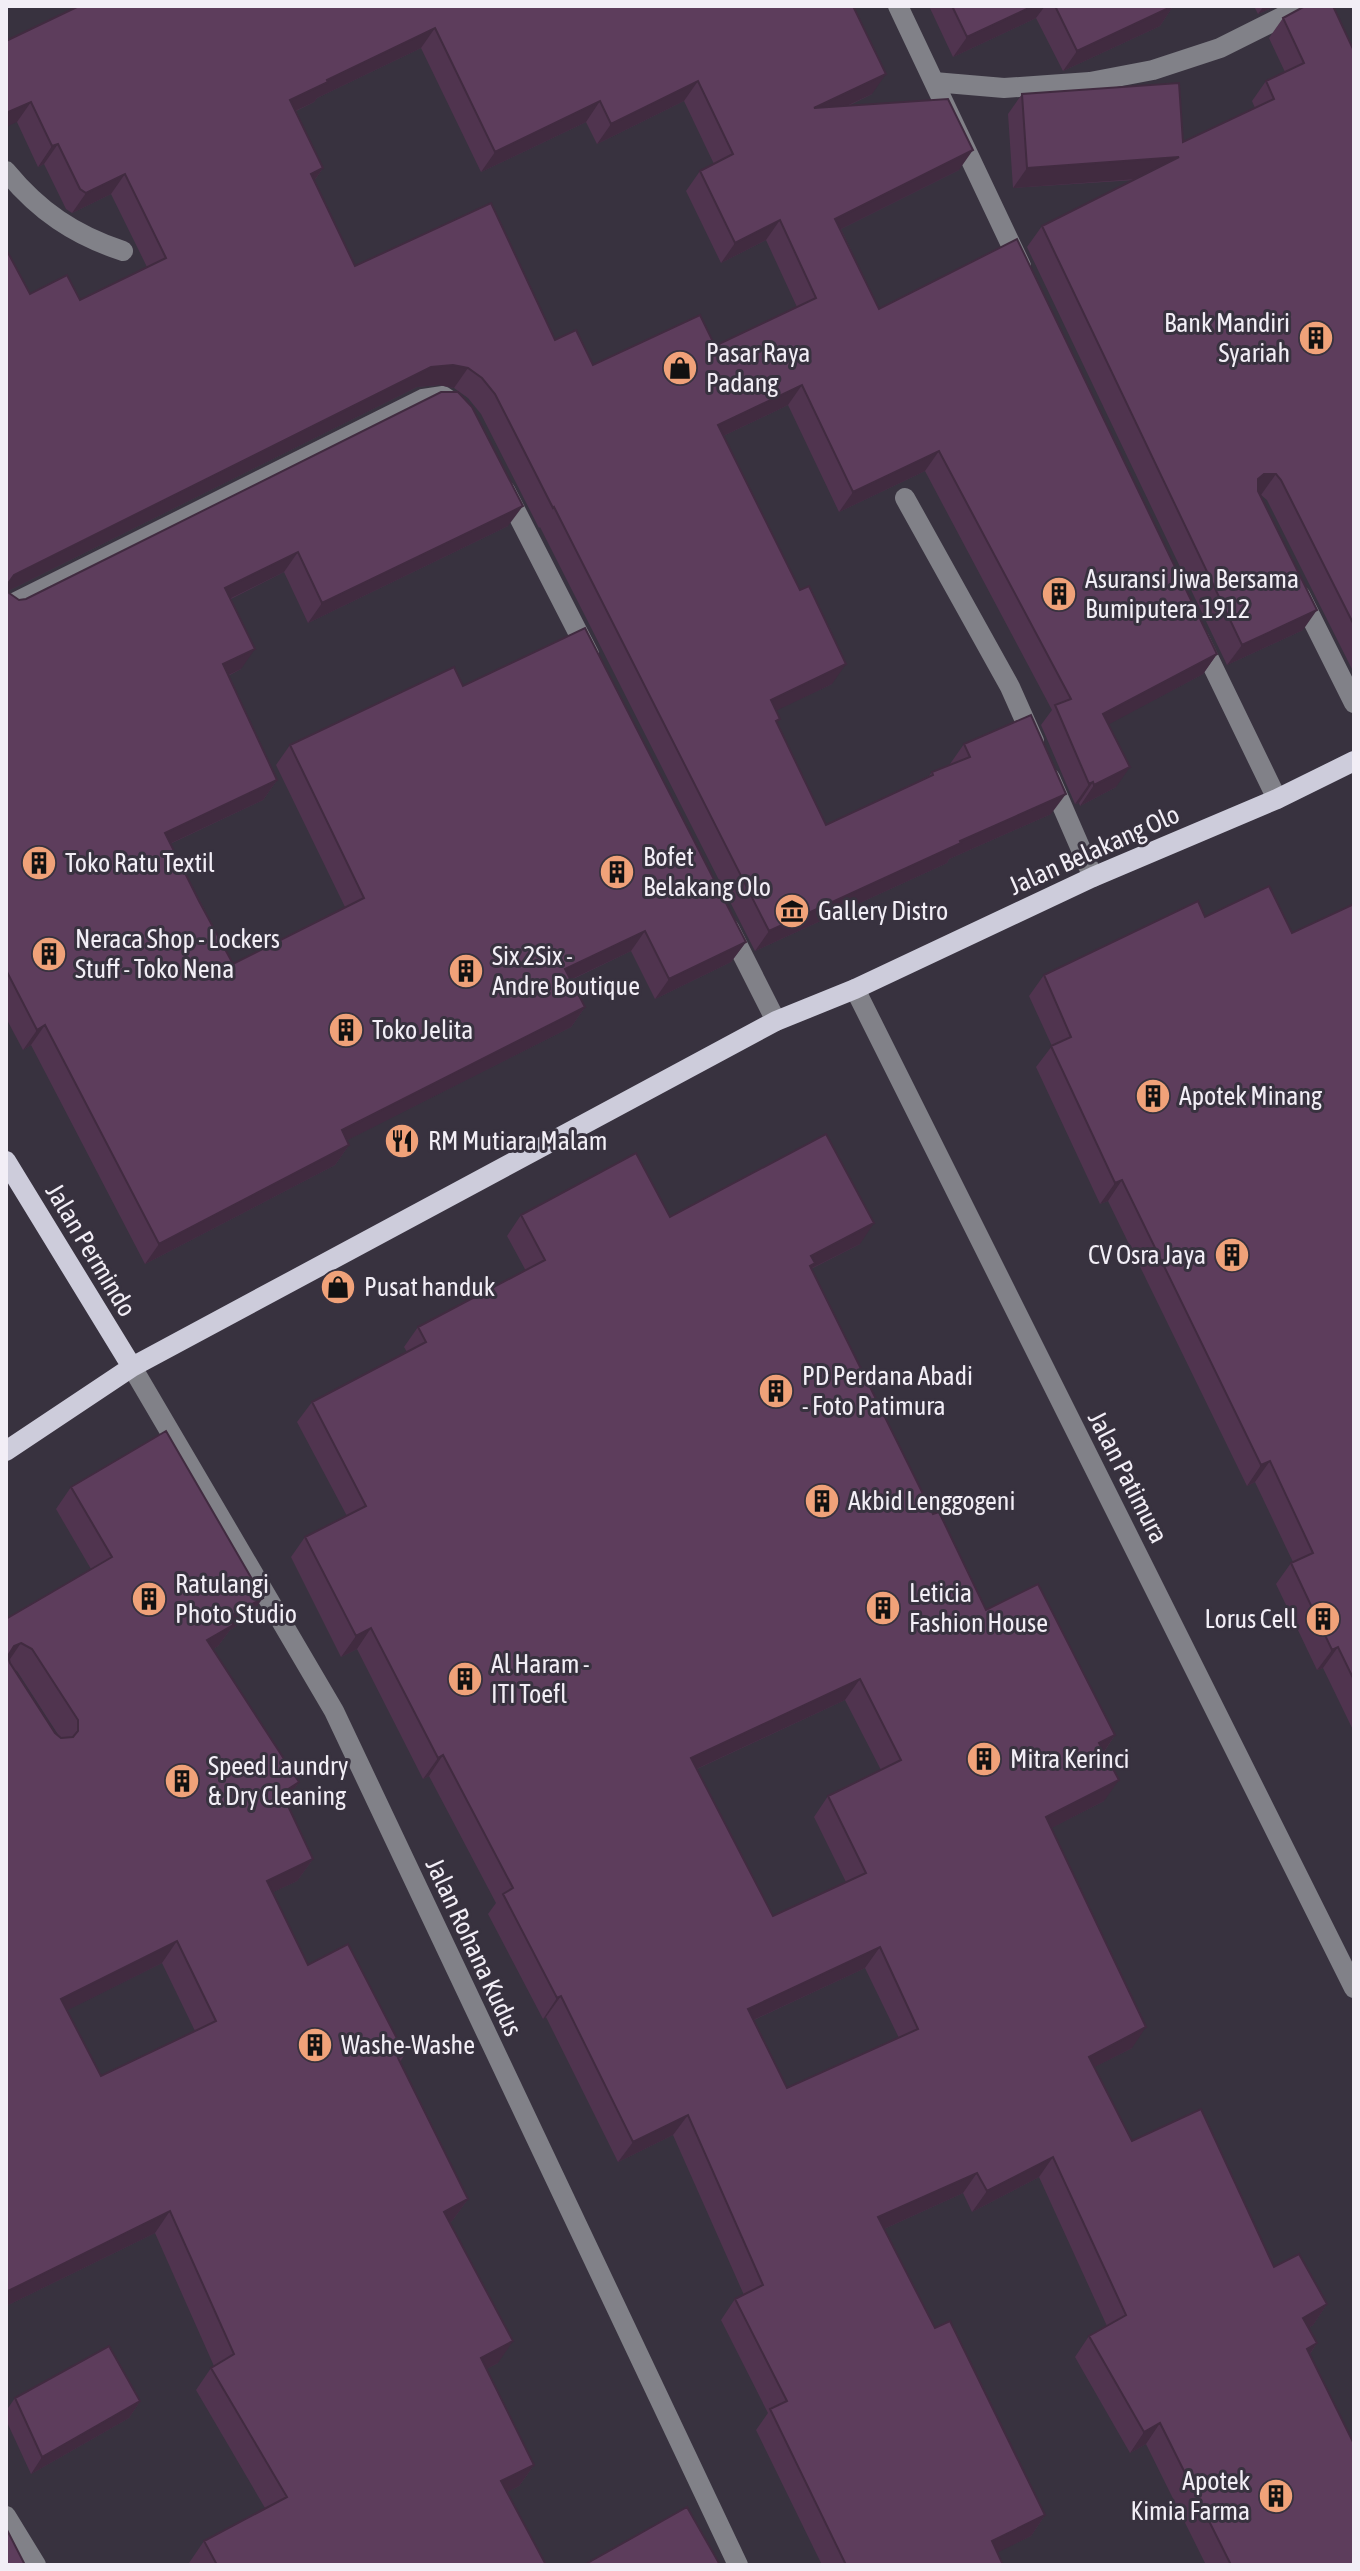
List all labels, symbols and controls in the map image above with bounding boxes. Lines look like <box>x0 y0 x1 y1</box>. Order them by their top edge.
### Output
place label: Bank Mandiri Syariah <box>1164 308 1290 368</box>
building icon: Bank Mandiri Syariah <box>1297 319 1335 357</box>
place label: Pasar Raya Padang <box>706 338 810 398</box>
shop icon: Pasar Raya Padang <box>661 349 699 387</box>
place label: Asuransi Jiwa Bersama Bumiputera 1912 <box>1085 564 1299 624</box>
building icon: Asuransi Jiwa Bersama Bumiputera 1912 <box>1040 575 1078 613</box>
street label: Jalan Belakang Olo <box>1004 799 1184 901</box>
place label: Bofet Belakang Olo <box>643 842 771 902</box>
building icon: Toko Ratu Textil <box>20 844 58 882</box>
place label: Toko Ratu Textil <box>65 848 215 878</box>
building icon: Bofet Belakang Olo <box>598 853 636 891</box>
museum icon: Gallery Distro <box>773 892 811 930</box>
place label: Gallery Distro <box>818 896 948 926</box>
place label: Neraca Shop - Lockers Stuff - Toko Nena <box>75 924 280 984</box>
building icon: Neraca Shop - Lockers Stuff - Toko Nena <box>30 935 68 973</box>
place label: Six 2Six - Andre Boutique <box>492 941 640 1001</box>
building icon: Six 2Six - Andre Boutique <box>447 952 485 990</box>
building icon: Toko Jelita <box>327 1011 365 1049</box>
place label: Toko Jelita <box>372 1015 473 1045</box>
building icon: Apotek Minang <box>1134 1077 1172 1115</box>
place label: Apotek Minang <box>1179 1081 1323 1111</box>
restaurant icon: RM Mutiara Malam <box>383 1122 421 1160</box>
place label: RM Mutiara Malam <box>428 1126 608 1156</box>
street label: Jalan Permindo <box>40 1178 142 1322</box>
building icon: CV Osra Jaya <box>1213 1236 1251 1274</box>
place label: CV Osra Jaya <box>1088 1240 1206 1270</box>
shop icon: Pusat handuk <box>319 1268 357 1306</box>
place label: Pusat handuk <box>364 1272 495 1302</box>
place label: PD Perdana Abadi - Foto Patimura <box>802 1361 973 1421</box>
building icon: PD Perdana Abadi - Foto Patimura <box>757 1372 795 1410</box>
street label: Jalan Patimura <box>1082 1406 1174 1548</box>
building icon: Akbid Lenggogeni <box>803 1482 841 1520</box>
place label: Akbid Lenggogeni <box>848 1486 1015 1516</box>
place label: Ratulangi Photo Studio <box>175 1569 297 1629</box>
place label: Leticia Fashion House <box>909 1578 1048 1638</box>
building icon: Ratulangi Photo Studio <box>130 1580 168 1618</box>
building icon: Leticia Fashion House <box>864 1589 902 1627</box>
building icon: Lorus Cell <box>1304 1600 1342 1638</box>
place label: Lorus Cell <box>1204 1604 1297 1634</box>
place label: Al Haram - ITI Toefl <box>491 1649 589 1709</box>
building icon: Al Haram - ITI Toefl <box>446 1660 484 1698</box>
building icon: Mitra Kerinci <box>965 1740 1003 1778</box>
place label: Mitra Kerinci <box>1010 1744 1130 1774</box>
place label: Speed Laundry & Dry Cleaning <box>208 1751 349 1811</box>
building icon: Speed Laundry & Dry Cleaning <box>163 1762 201 1800</box>
street label: Jalan Rohana Kudus <box>420 1853 528 2041</box>
building icon: Washe-Washe <box>296 2026 334 2064</box>
place label: Washe-Washe <box>341 2030 475 2060</box>
place label: Apotek Kimia Farma <box>1130 2466 1250 2526</box>
building icon: Apotek Kimia Farma <box>1257 2477 1295 2515</box>

